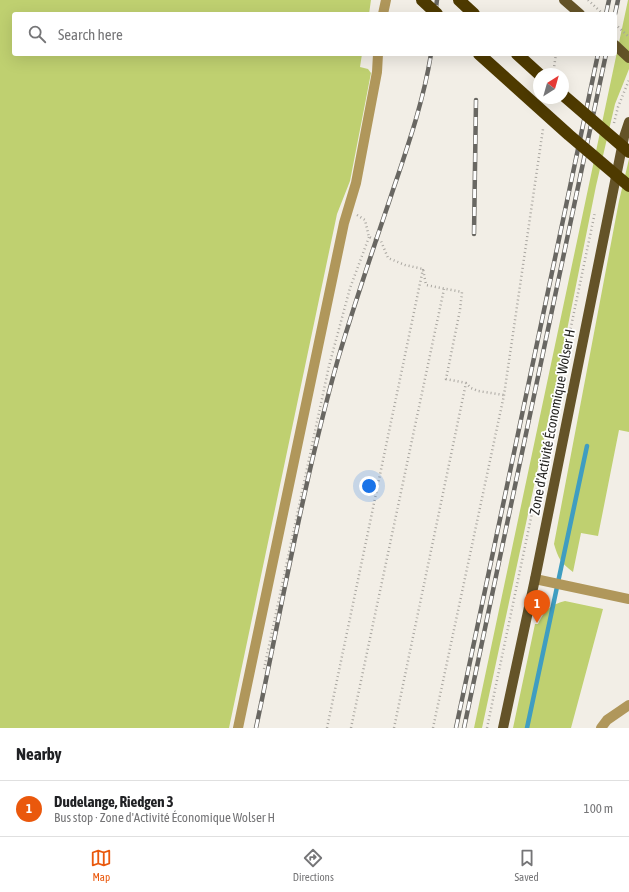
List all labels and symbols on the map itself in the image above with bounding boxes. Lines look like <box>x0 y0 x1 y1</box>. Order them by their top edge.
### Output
north arrow <box>533 68 569 104</box>
street label: Zone d'Activité Économique Wolser H <box>526 328 578 516</box>
your location <box>359 476 379 496</box>
pin: 1 <box>524 590 550 623</box>

